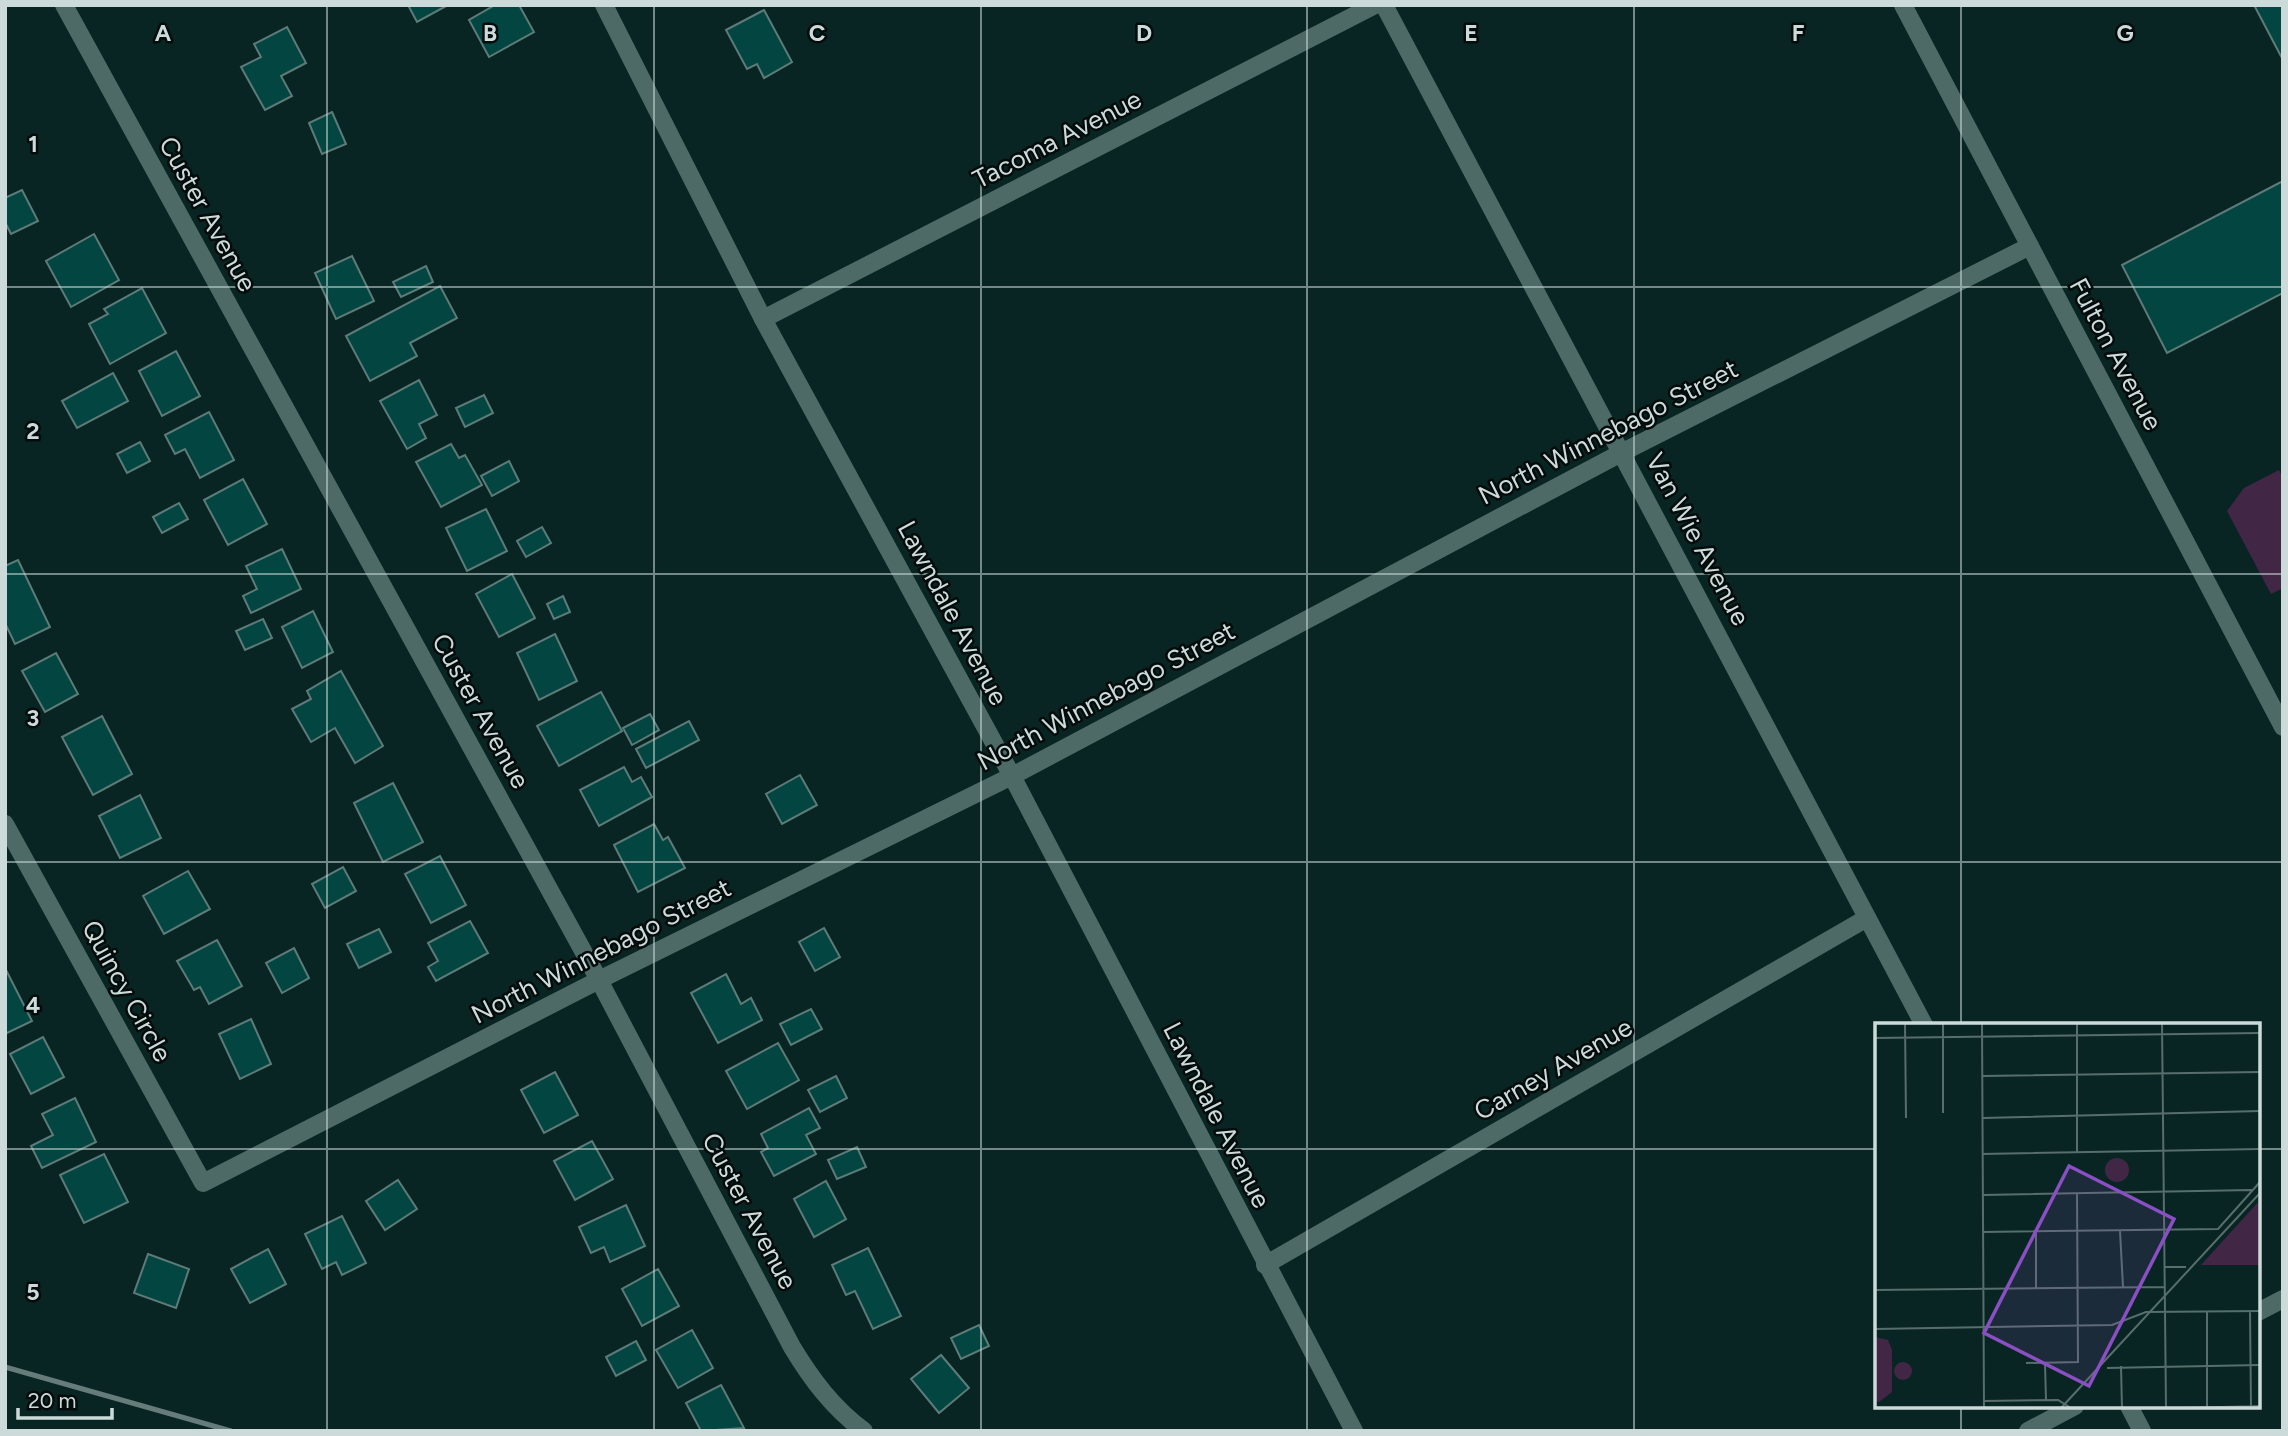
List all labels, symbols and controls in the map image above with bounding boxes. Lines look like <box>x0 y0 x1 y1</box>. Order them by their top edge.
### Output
text: A <box>155 19 172 47</box>
text: B <box>483 19 497 47</box>
text: C <box>809 19 826 47</box>
text: D <box>1136 19 1152 47</box>
text: E <box>1464 19 1478 47</box>
text: F <box>1792 19 1805 47</box>
text: G <box>2116 19 2134 47</box>
street label: Tacoma Avenue <box>967 83 1147 195</box>
text: 1 <box>28 130 38 158</box>
street label: Custer Avenue <box>152 131 264 297</box>
street label: Fulton Avenue <box>2062 272 2170 436</box>
street label: North Winnebago Street <box>1473 353 1743 511</box>
text: 2 <box>26 417 40 445</box>
street label: Van Wie Avenue <box>1639 447 1757 631</box>
street label: Lawndale Avenue <box>891 515 1015 711</box>
street label: North Winnebago Street <box>972 614 1240 777</box>
street label: Custer Avenue <box>425 628 537 794</box>
text: 3 <box>27 704 39 732</box>
street label: North Winnebago Street <box>466 872 736 1030</box>
street label: Quincy Circle <box>75 915 179 1067</box>
text: 4 <box>26 991 40 1019</box>
street label: Carney Avenue <box>1468 1011 1638 1127</box>
street label: Lawndale Avenue <box>1156 1017 1278 1213</box>
inset map <box>1875 1023 2260 1408</box>
street label: Custer Avenue <box>695 1127 805 1295</box>
text: 5 <box>26 1278 40 1306</box>
scale bar <box>18 1376 112 1420</box>
text: 20 m <box>28 1388 76 1413</box>

